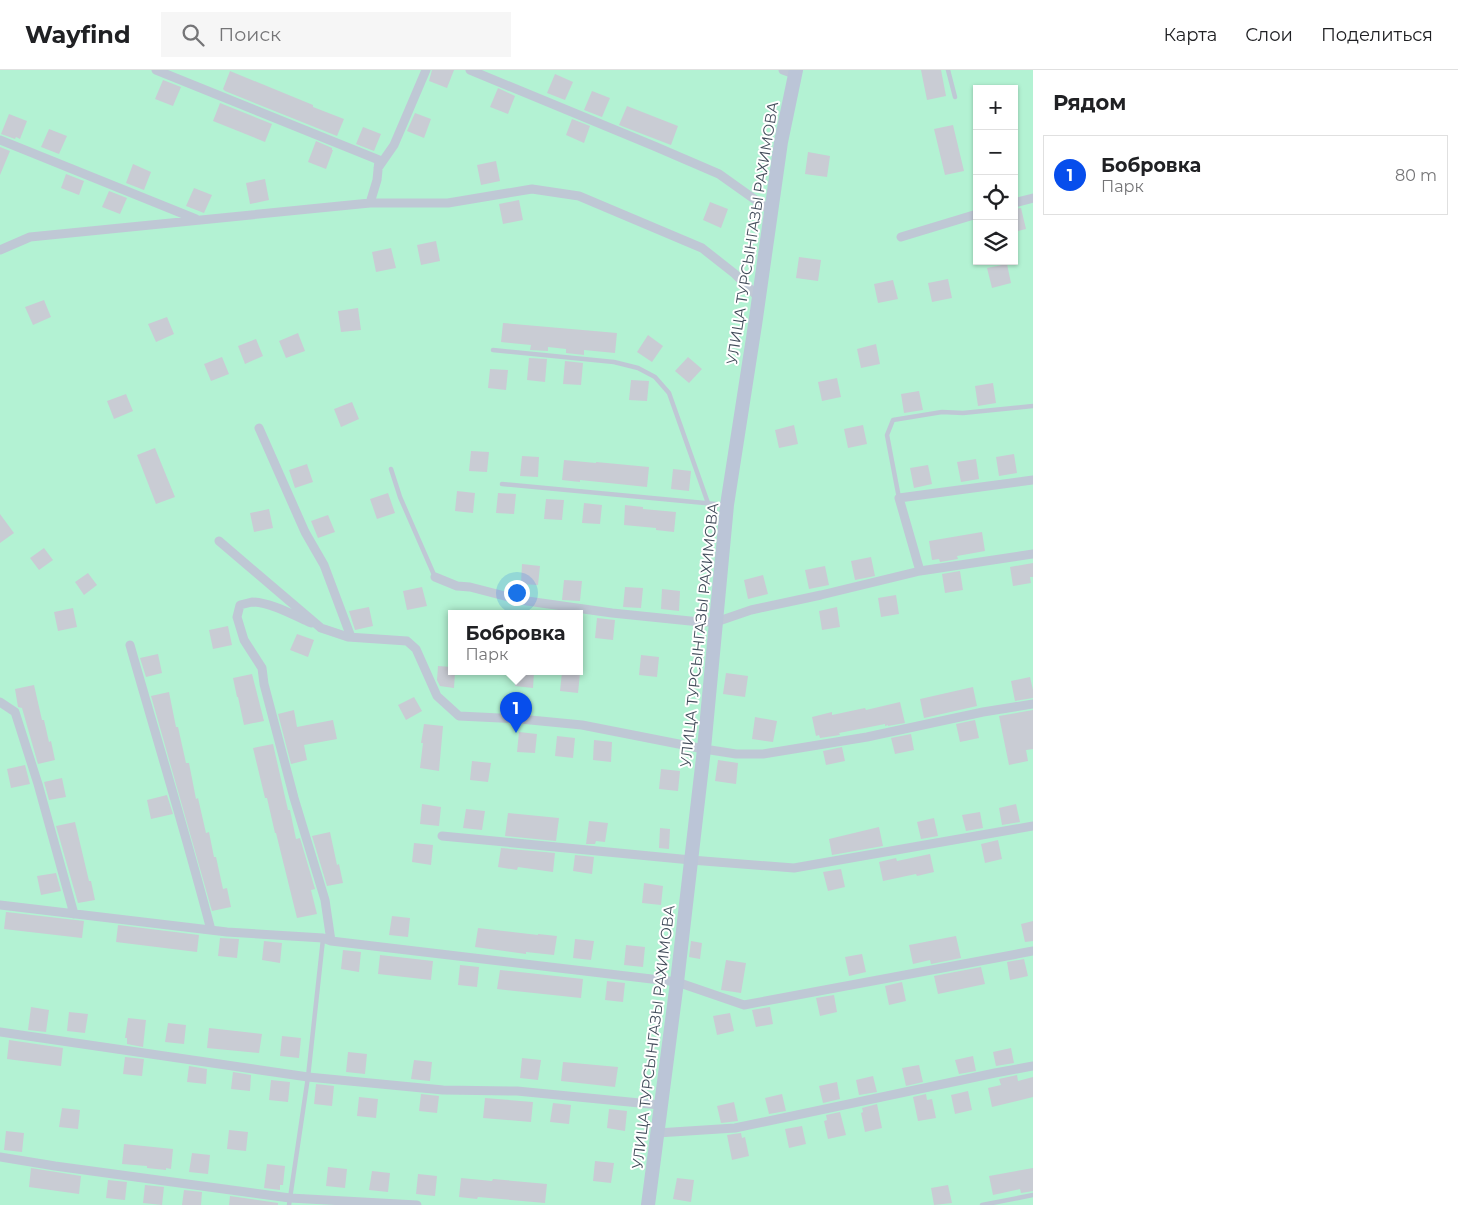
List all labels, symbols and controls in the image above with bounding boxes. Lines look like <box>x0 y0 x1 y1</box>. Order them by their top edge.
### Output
search box <box>161 12 511 57</box>
text: Wayfind <box>25 20 131 49</box>
icon: search <box>179 21 207 49</box>
text: Поиск <box>219 23 281 46</box>
text: Карта <box>1163 24 1217 46</box>
text: Слои <box>1245 24 1293 46</box>
text: Поделиться <box>1321 24 1433 46</box>
map controls <box>973 85 1018 265</box>
button: + <box>973 85 1018 130</box>
text: Рядом <box>1053 90 1126 115</box>
street label: УЛИЦА ТУРСЫНГАЗЫ РАХИМОВА <box>722 100 782 366</box>
button: − <box>973 130 1018 175</box>
text: Бобровка <box>1101 154 1201 177</box>
text: 1 <box>1067 166 1073 185</box>
text: 80 m <box>1395 166 1437 185</box>
button: locate <box>973 175 1018 220</box>
text: Парк <box>1101 177 1144 196</box>
button: layers <box>973 220 1018 265</box>
street label: УЛИЦА ТУРСЫНГАЗЫ РАХИМОВА <box>676 502 722 768</box>
your location <box>504 580 530 606</box>
popup <box>448 610 583 675</box>
text: Бобровка <box>465 622 566 645</box>
text: Парк <box>465 645 508 664</box>
pin: 1 <box>500 692 532 733</box>
street label: УЛИЦА ТУРСЫНГАЗЫ РАХИМОВА <box>627 904 679 1170</box>

